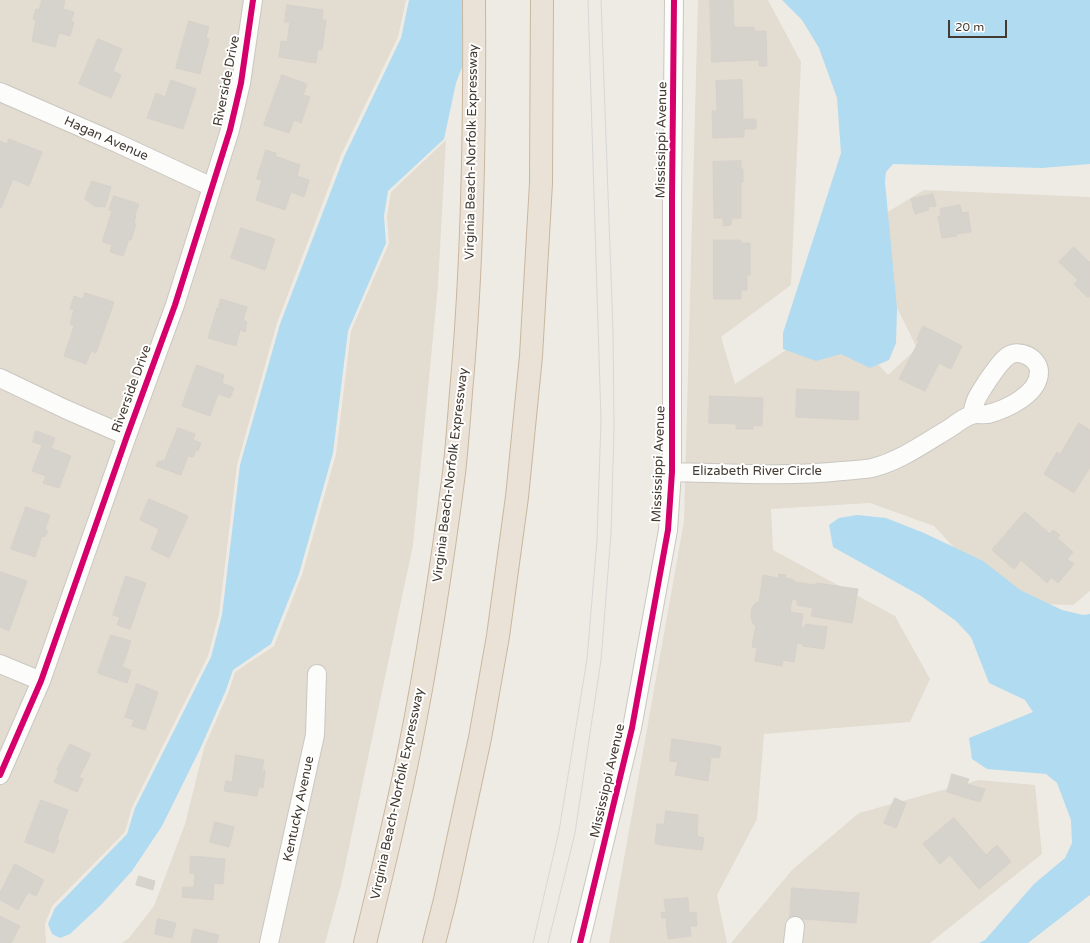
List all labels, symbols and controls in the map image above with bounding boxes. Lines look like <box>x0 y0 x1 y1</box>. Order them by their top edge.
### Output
scale bar <box>950 12 1009 38</box>
text: 20 m <box>955 20 984 34</box>
street label: Riverside Drive <box>211 34 243 128</box>
street label: Virginia Beach-Norfolk Expressway <box>462 44 482 260</box>
street label: Mississippi Avenue <box>653 82 671 198</box>
street label: Hagan Avenue <box>62 113 150 165</box>
street label: Riverside Drive <box>109 343 155 435</box>
street label: Virginia Beach-Norfolk Expressway <box>430 367 472 583</box>
street label: Mississippi Avenue <box>649 405 669 523</box>
street label: Elizabeth River Circle <box>692 464 822 480</box>
street label: Virginia Beach-Norfolk Expressway <box>368 687 428 901</box>
street label: Mississippi Avenue <box>587 722 629 840</box>
street label: Kentucky Avenue <box>280 755 318 863</box>

